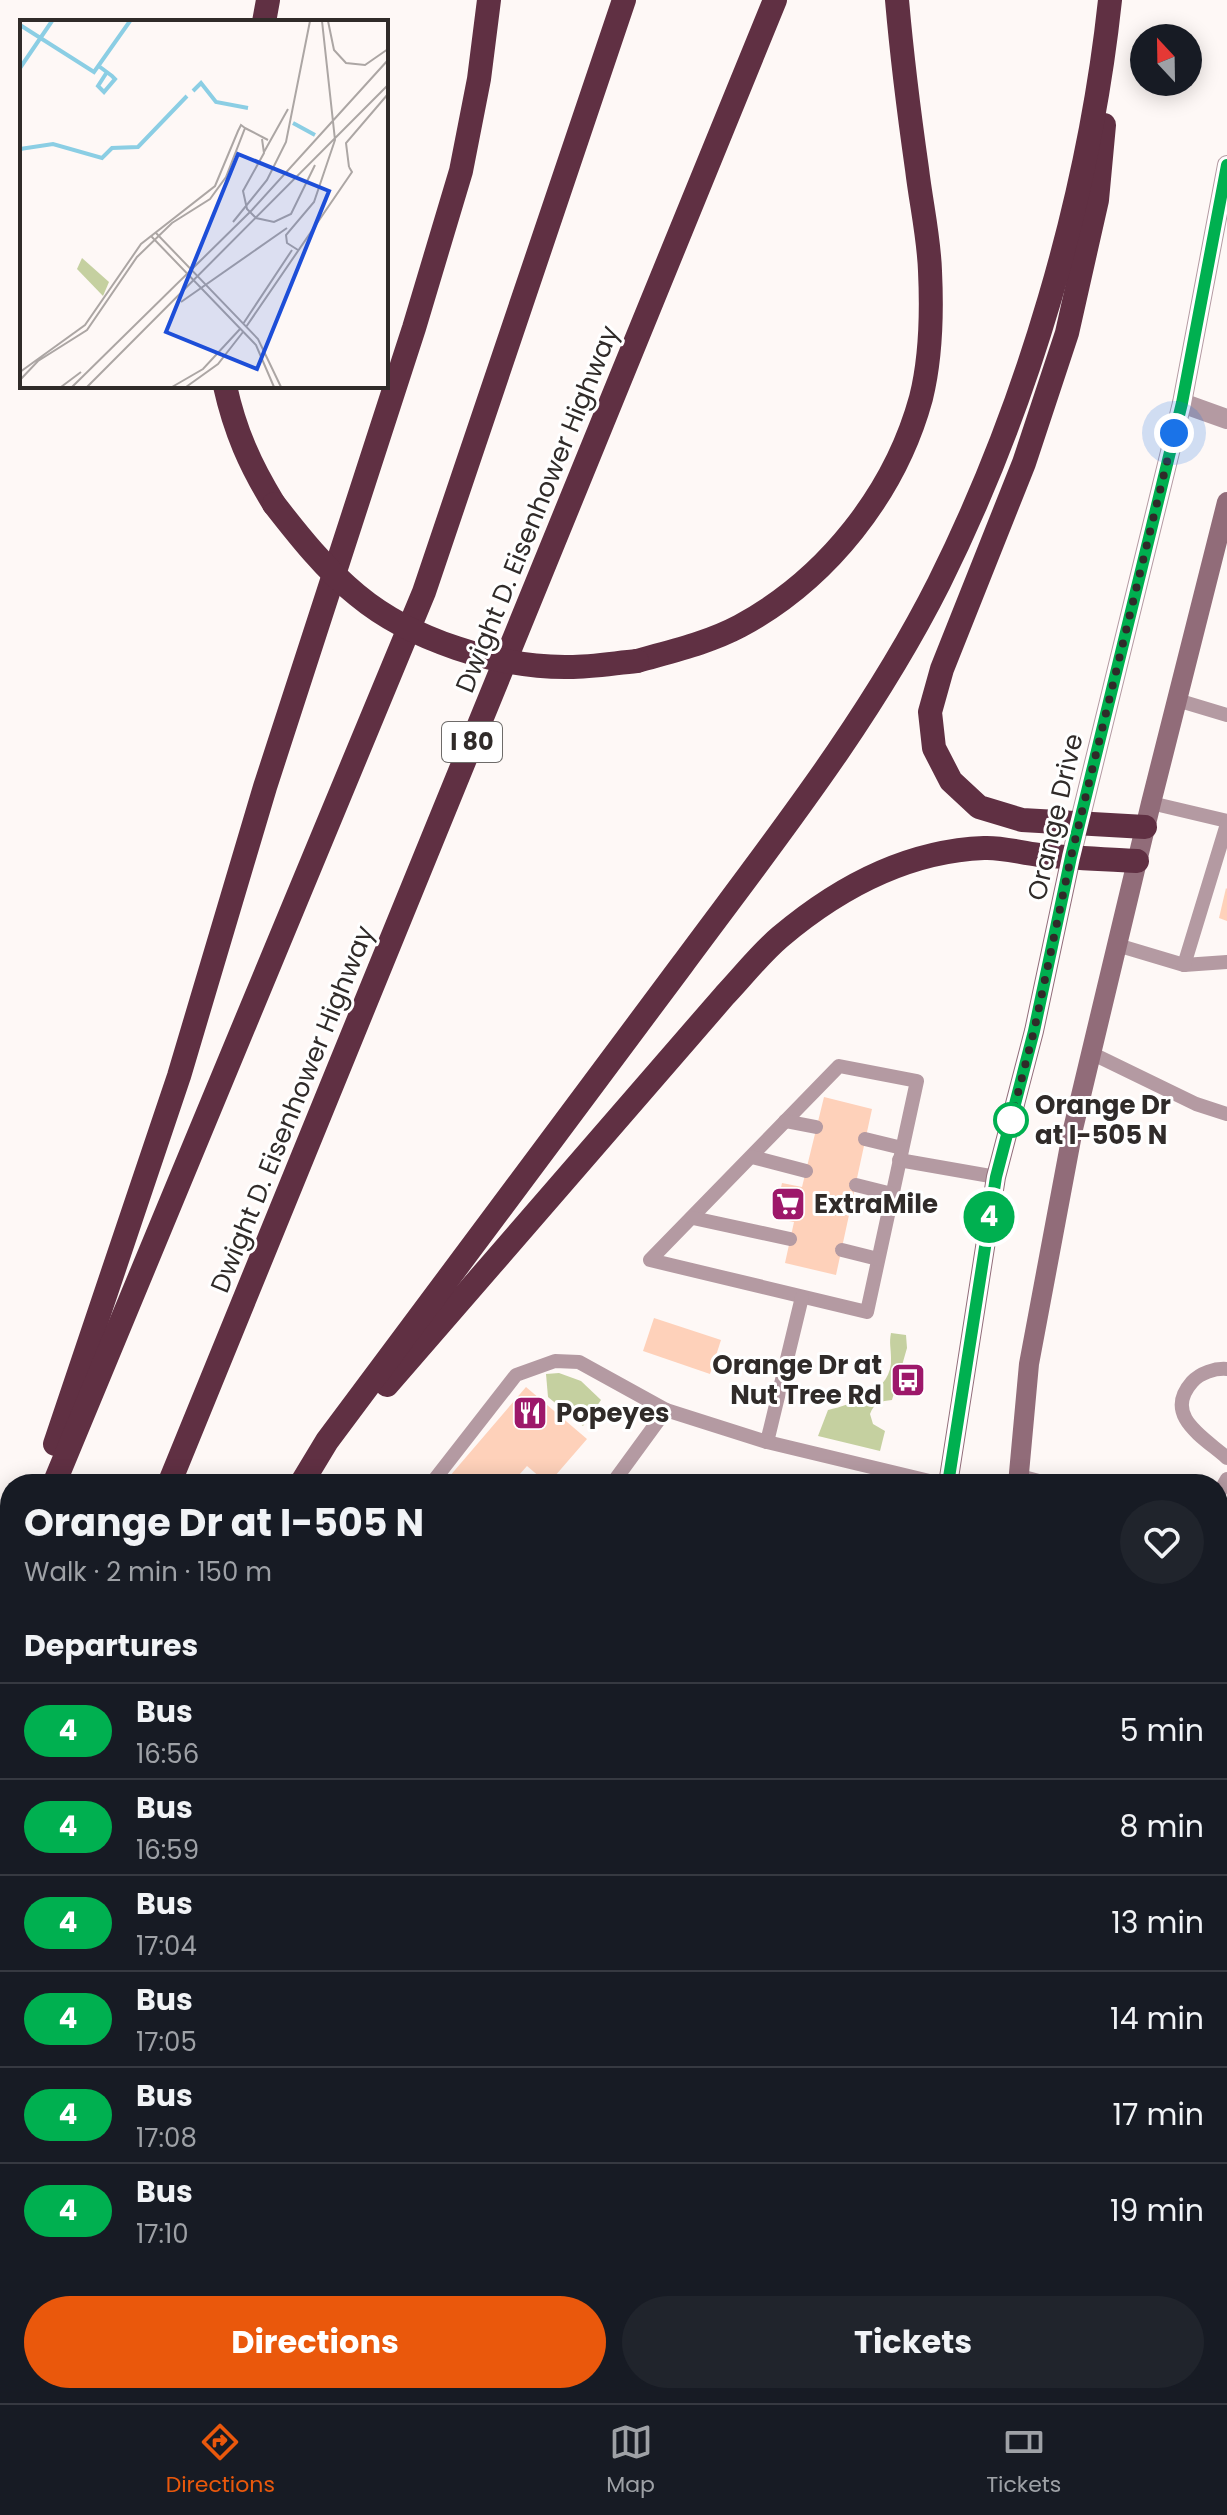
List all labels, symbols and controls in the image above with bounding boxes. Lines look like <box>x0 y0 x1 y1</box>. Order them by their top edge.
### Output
inset map <box>20 20 388 388</box>
north arrow <box>1130 24 1202 96</box>
map controls <box>1130 24 1202 96</box>
street label: Dwight D. Eisenhower Highway <box>447 320 627 698</box>
your location <box>1154 413 1194 453</box>
road number: I 80 <box>442 722 502 762</box>
street label: Orange Drive <box>1018 730 1092 904</box>
street label: Dwight D. Eisenhower Highway <box>202 920 382 1298</box>
place label: Orange Dr at I-505 N <box>1035 1087 1171 1153</box>
marker: Orange Dr at I-505 N <box>994 1103 1028 1137</box>
supermarket icon: ExtraMile <box>769 1185 807 1223</box>
place label: ExtraMile <box>814 1186 938 1222</box>
line badge: 4 <box>963 1191 1015 1243</box>
text: 4 <box>980 1197 998 1236</box>
place label: Orange Dr at Nut Tree Rd <box>712 1347 882 1413</box>
bus stop icon: Orange Dr at Nut Tree Rd <box>889 1361 927 1399</box>
restaurant icon: Popeyes <box>511 1394 549 1432</box>
place label: Popeyes <box>556 1395 669 1431</box>
text: Orange Dr at I-505 N <box>24 1496 424 1549</box>
button: heart <box>1120 1500 1204 1584</box>
text: Walk · 2 min · 150 m <box>24 1554 272 1590</box>
text: Departures <box>24 1624 198 1667</box>
text: Bus <box>136 1690 193 1733</box>
text: 5 min <box>1120 1709 1204 1752</box>
text: 4 <box>59 1711 77 1750</box>
text: 16:56 <box>136 1736 199 1772</box>
text: Bus <box>136 1786 193 1829</box>
text: 8 min <box>1120 1805 1204 1848</box>
text: 4 <box>59 1807 77 1846</box>
text: 16:59 <box>136 1832 199 1868</box>
text: Bus <box>136 1882 193 1925</box>
text: 13 min <box>1111 1901 1204 1944</box>
text: 4 <box>59 1903 77 1942</box>
text: 17:04 <box>136 1928 197 1964</box>
text: Bus <box>136 1978 193 2021</box>
text: 14 min <box>1110 1997 1204 2040</box>
text: 4 <box>59 1999 77 2038</box>
text: 17:05 <box>136 2024 197 2060</box>
text: Bus <box>136 2074 193 2117</box>
text: 17 min <box>1113 2093 1204 2136</box>
text: 4 <box>59 2095 77 2134</box>
text: 17:08 <box>136 2120 197 2156</box>
text: Bus <box>136 2170 193 2213</box>
text: 19 min <box>1110 2189 1204 2232</box>
text: 4 <box>59 2191 77 2230</box>
text: 17:10 <box>136 2216 189 2252</box>
button: Directions <box>24 2296 606 2388</box>
button: Tickets <box>622 2296 1204 2388</box>
tab: Directions <box>166 2420 275 2501</box>
tab: Map <box>606 2420 655 2501</box>
tab: Tickets <box>986 2420 1061 2501</box>

